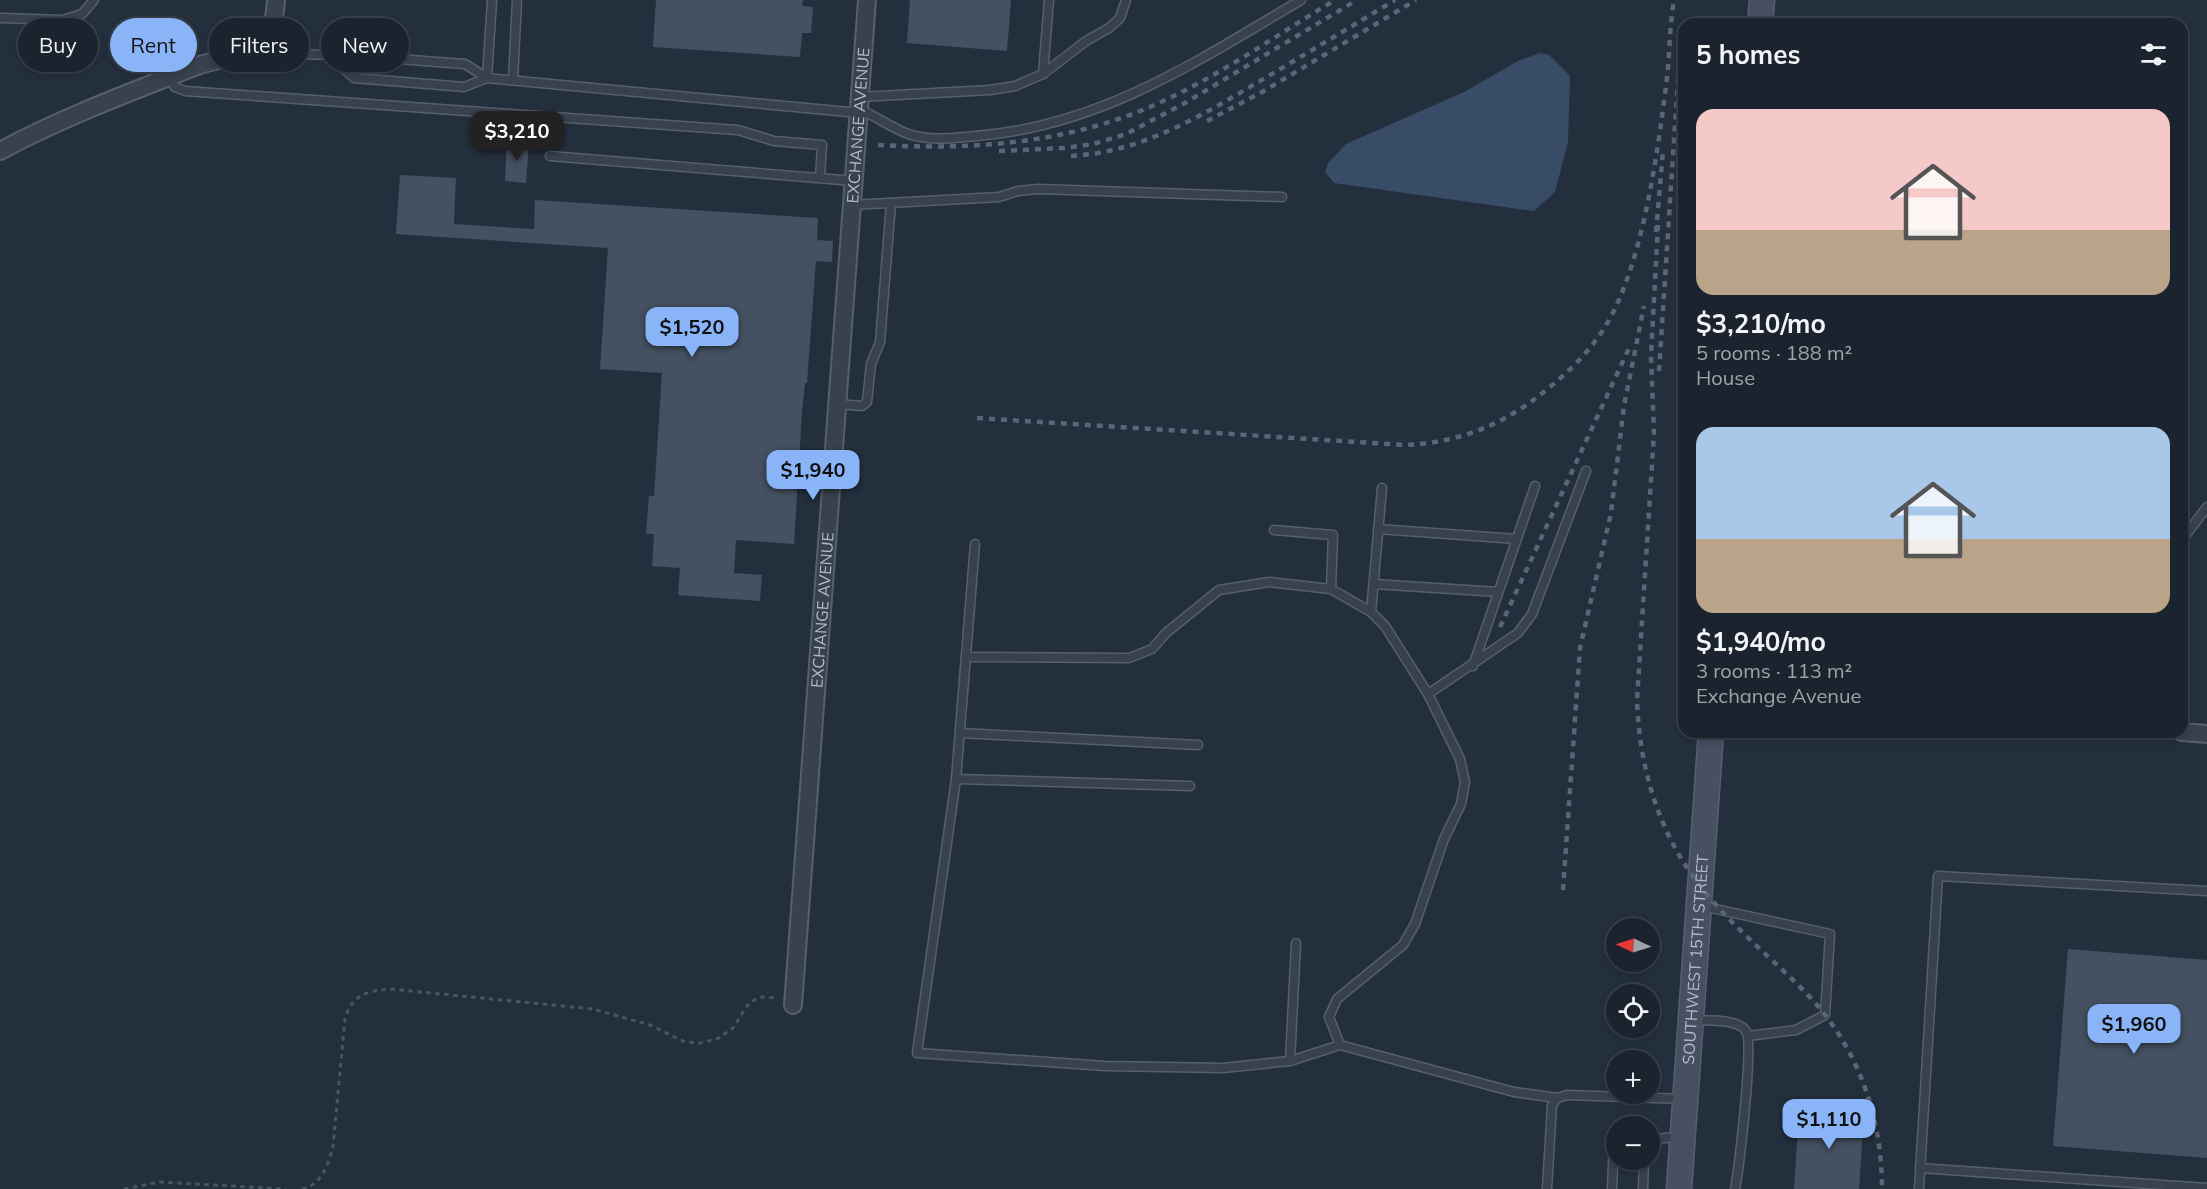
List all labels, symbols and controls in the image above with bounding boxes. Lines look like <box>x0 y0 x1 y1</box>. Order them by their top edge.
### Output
chip: Buy <box>18 18 98 72</box>
chip: Rent <box>110 18 197 72</box>
chip: Filters <box>209 18 309 72</box>
chip: New <box>321 18 409 72</box>
text: 5 homes <box>1696 38 1800 71</box>
icon: filters <box>2137 38 2170 71</box>
street label: EXCHANGE AVENUE <box>842 47 873 204</box>
pin: $3,210 <box>468 111 566 162</box>
text: $3,210 <box>485 118 549 143</box>
icon: home <box>1879 148 1987 256</box>
pin: $1,520 <box>643 307 741 358</box>
text: $3,210/mo <box>1696 307 1826 340</box>
text: $1,520 <box>660 314 724 339</box>
text: 5 rooms · 188 m² <box>1696 340 1852 365</box>
text: House <box>1696 365 1755 390</box>
pin: $1,940 <box>764 450 862 501</box>
text: $1,940 <box>781 457 845 482</box>
icon: home <box>1879 466 1987 574</box>
street label: EXCHANGE AVENUE <box>806 531 838 689</box>
text: $1,940/mo <box>1696 625 1826 658</box>
text: 3 rooms · 113 m² <box>1696 658 1852 683</box>
text: Exchange Avenue <box>1696 683 1861 708</box>
street label: SOUTHWEST 15TH STREET <box>1678 853 1712 1065</box>
north arrow <box>1606 918 1660 972</box>
map controls <box>1606 918 1660 1170</box>
button: locate <box>1606 984 1660 1038</box>
pin: $1,960 <box>2085 1004 2183 1055</box>
text: $1,960 <box>2102 1011 2166 1036</box>
button: + <box>1606 1050 1660 1104</box>
pin: $1,110 <box>1780 1099 1878 1150</box>
text: $1,110 <box>1797 1106 1861 1131</box>
button: − <box>1606 1116 1660 1170</box>

